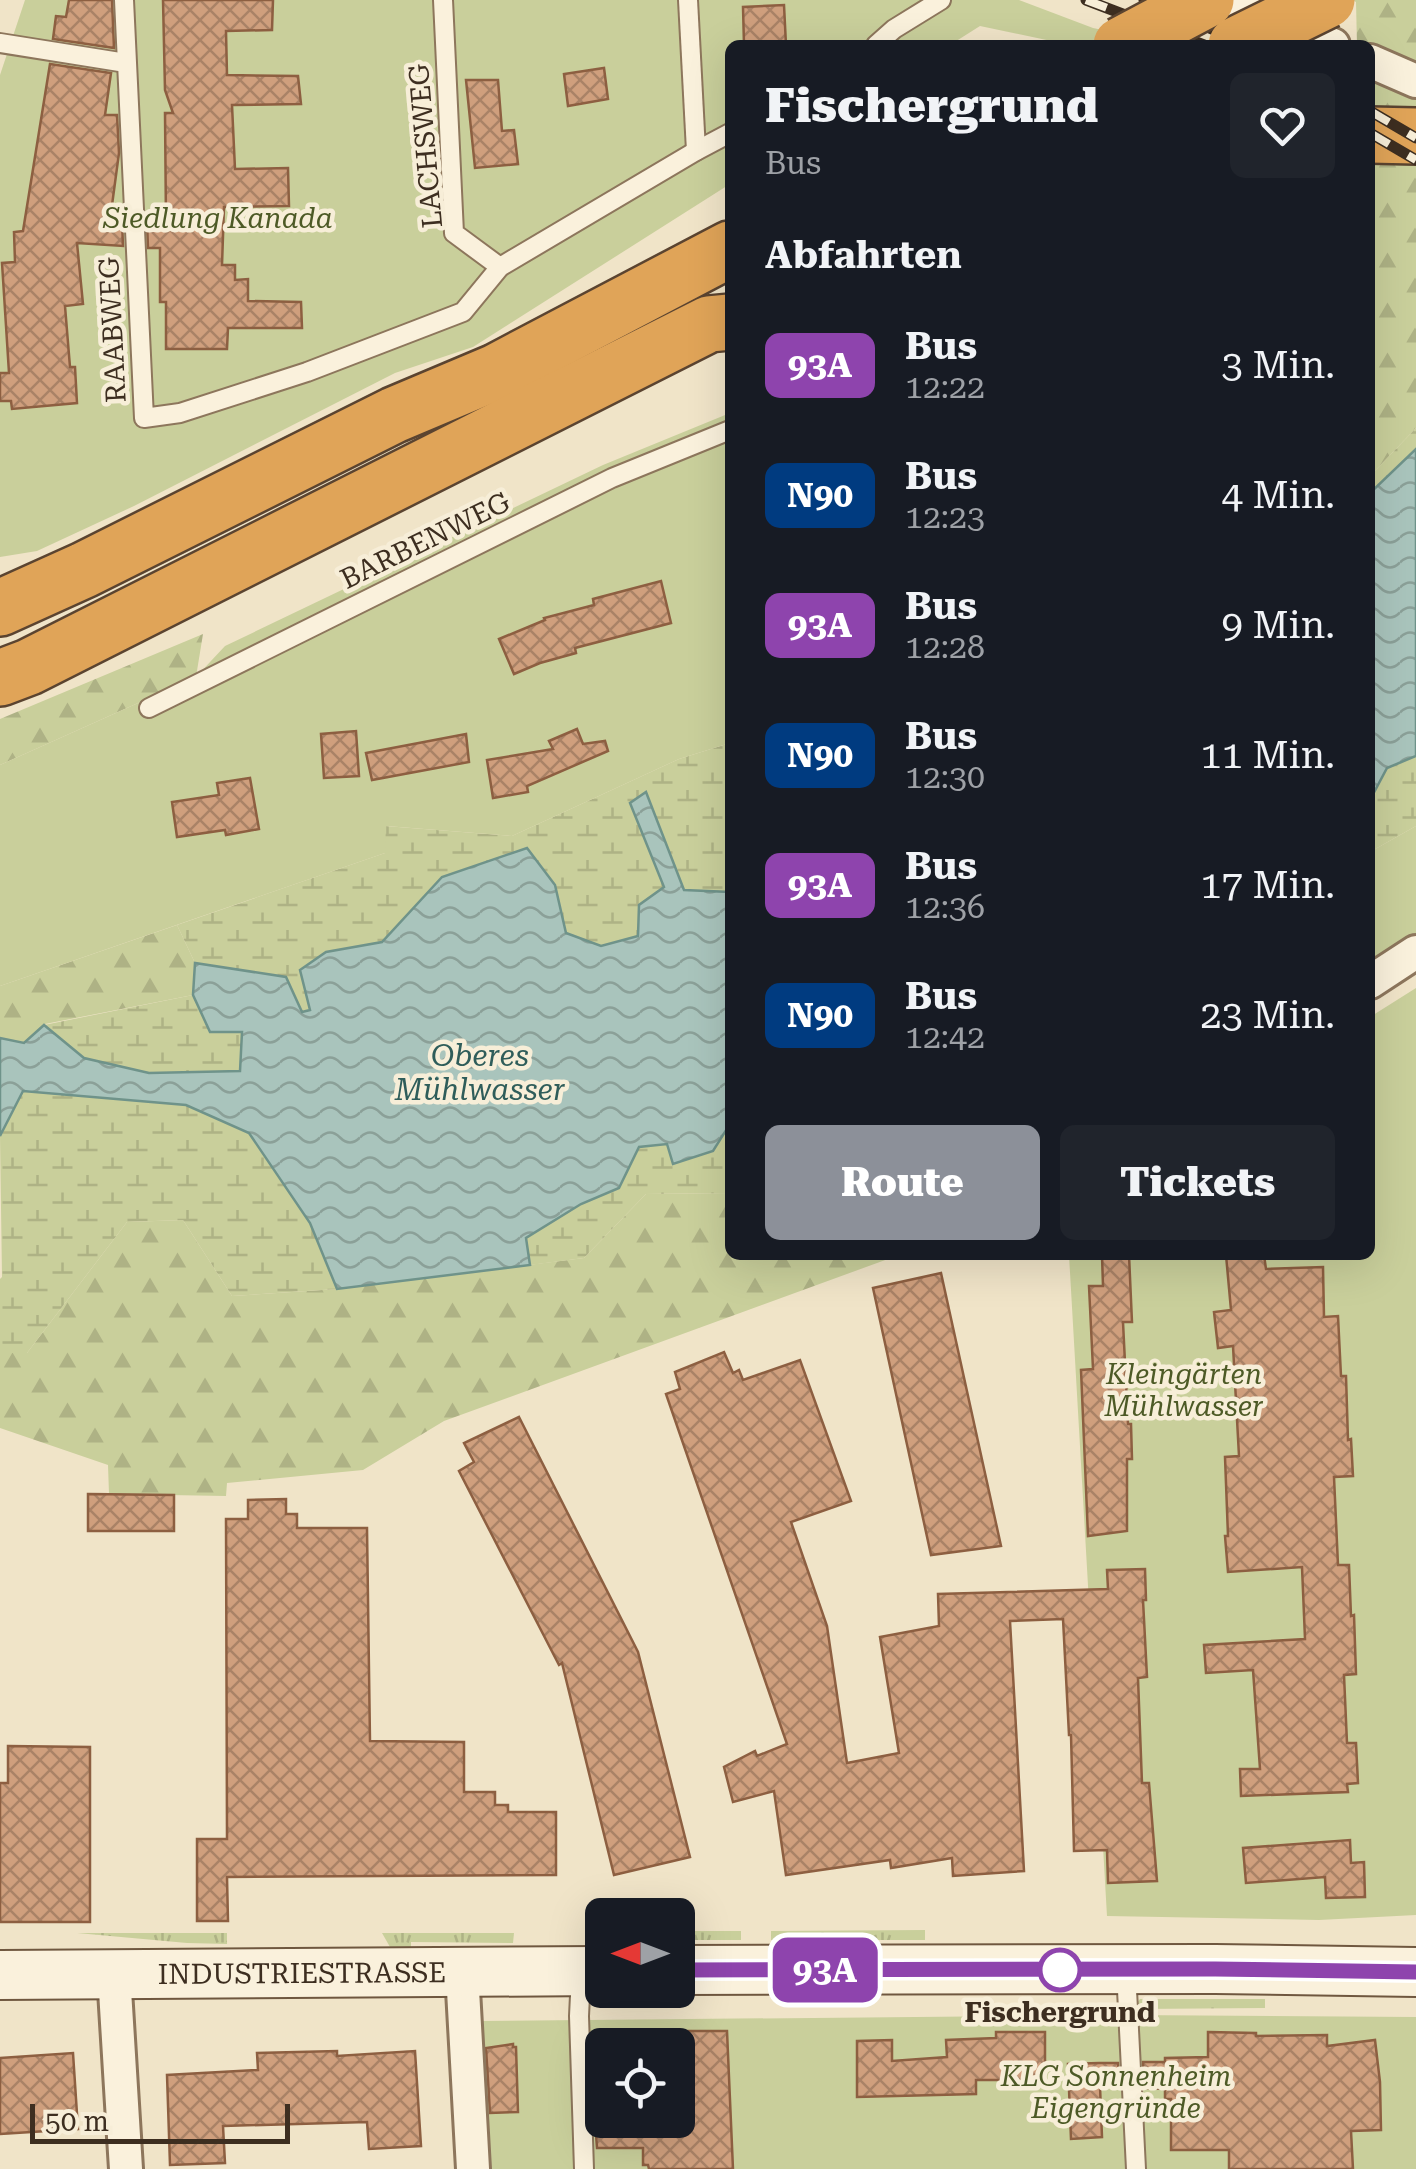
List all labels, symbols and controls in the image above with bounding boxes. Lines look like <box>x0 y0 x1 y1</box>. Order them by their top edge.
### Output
street label: LACHSWEG <box>402 62 449 229</box>
button: heart <box>1230 73 1335 178</box>
text: Fischergrund <box>765 78 1098 134</box>
text: Bus <box>765 144 821 182</box>
park label: Siedlung Kanada <box>102 202 333 235</box>
text: Abfahrten <box>765 233 962 277</box>
street label: RAABWEG <box>92 256 133 404</box>
text: Bus <box>905 324 977 368</box>
text: 3 Min. <box>1221 343 1335 387</box>
text: 93A <box>788 345 852 386</box>
text: 12:22 <box>905 368 985 406</box>
text: Bus <box>905 454 977 498</box>
text: 4 Min. <box>1221 473 1335 517</box>
text: N90 <box>787 475 853 516</box>
street label: BARBENWEG <box>335 485 516 596</box>
text: 12:23 <box>905 498 985 536</box>
text: Bus <box>905 584 977 628</box>
text: 9 Min. <box>1221 603 1335 647</box>
text: 93A <box>788 605 852 646</box>
text: 12:28 <box>905 628 985 666</box>
text: Bus <box>905 714 977 758</box>
text: 11 Min. <box>1200 733 1335 777</box>
text: N90 <box>787 735 853 776</box>
text: 12:30 <box>905 758 985 796</box>
text: Bus <box>905 844 977 888</box>
text: 17 Min. <box>1200 863 1335 907</box>
text: 93A <box>788 865 852 906</box>
text: 12:36 <box>905 888 985 926</box>
text: Bus <box>905 974 977 1018</box>
text: 23 Min. <box>1200 993 1335 1037</box>
text: N90 <box>787 995 853 1036</box>
text: 12:42 <box>905 1018 985 1056</box>
water label: Oberes Mühlwasser <box>394 1038 566 1107</box>
button: Route <box>765 1125 1040 1240</box>
button: Tickets <box>1060 1125 1335 1240</box>
park label: Kleingärten Mühlwasser <box>1103 1358 1264 1423</box>
north arrow <box>585 1898 695 2008</box>
map controls <box>585 1898 695 2138</box>
line badge: 93A <box>768 1938 882 2002</box>
marker: Fischergrund <box>1039 1949 1081 1991</box>
text: 93A <box>793 1950 857 1991</box>
street label: INDUSTRIESTRASSE <box>158 1956 446 1991</box>
place label: Fischergrund <box>965 1996 1156 2029</box>
button: locate <box>585 2028 695 2138</box>
park label: KLG Sonnenheim Eigengründe <box>1000 2060 1231 2125</box>
scale bar <box>30 2099 290 2144</box>
text: 50 m <box>45 2105 109 2138</box>

